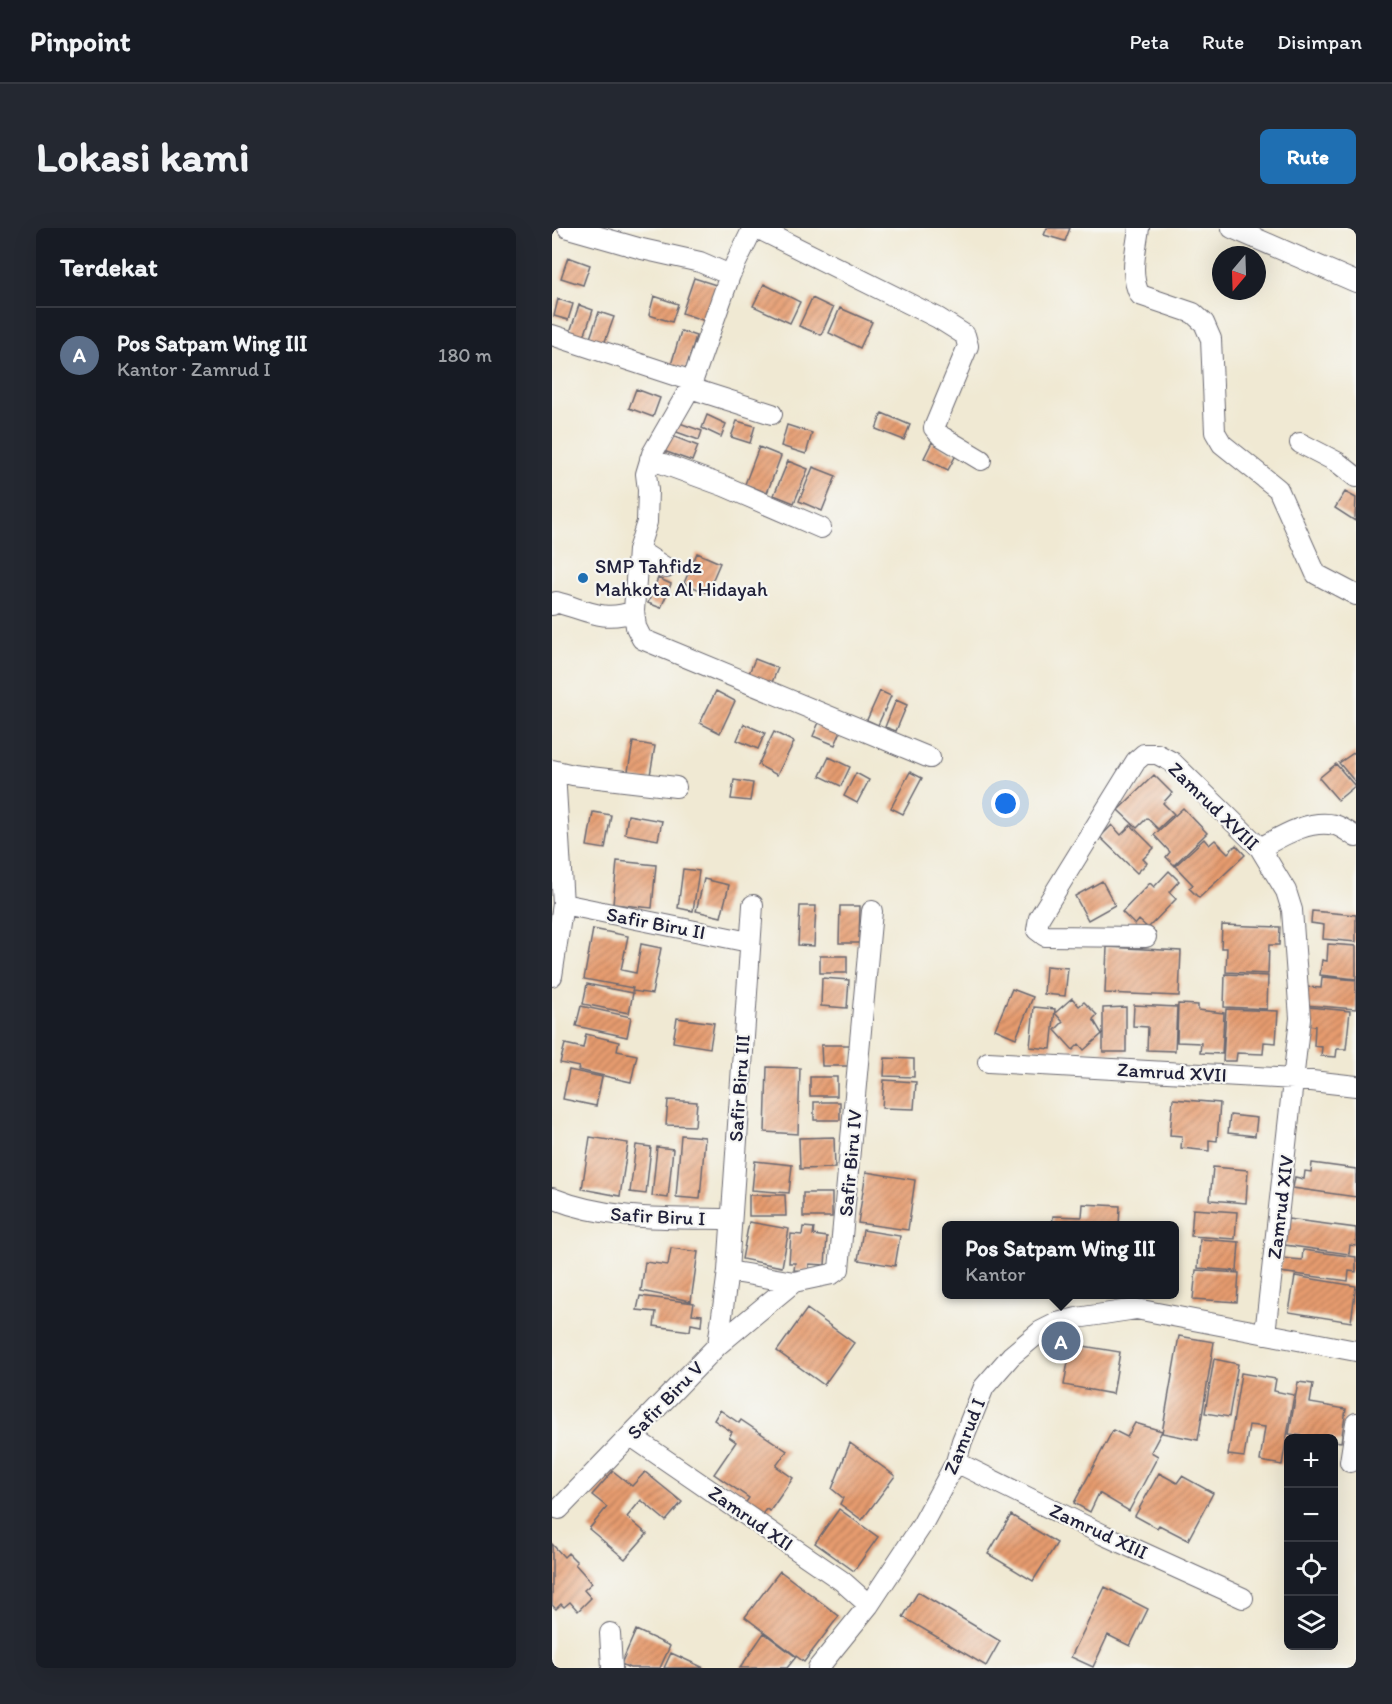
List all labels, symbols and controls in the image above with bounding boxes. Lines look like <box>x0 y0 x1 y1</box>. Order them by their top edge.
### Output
text: Pinpoint <box>30 24 131 58</box>
text: Peta <box>1129 29 1169 54</box>
text: Rute <box>1202 29 1244 54</box>
text: Disimpan <box>1277 29 1362 54</box>
button: Rute <box>1260 129 1356 184</box>
text: Lokasi kami <box>36 131 250 182</box>
north arrow <box>1212 246 1266 300</box>
text: Terdekat <box>60 251 158 283</box>
text: Pos Satpam Wing III <box>117 330 307 357</box>
text: A <box>73 343 86 367</box>
text: 180 m <box>438 343 492 367</box>
text: Kantor · Zamrud I <box>117 357 271 381</box>
place label: SMP Tahfidz Mahkota Al Hidayah <box>595 554 768 601</box>
marker: SMP Tahfidz Mahkota Al Hidayah <box>576 571 590 585</box>
street label: Zamrud XVIII <box>1164 757 1264 855</box>
your location <box>991 789 1020 818</box>
street label: Safir Biru II <box>604 902 708 944</box>
street label: Safir Biru III <box>723 1033 755 1143</box>
street label: Zamrud XVII <box>1117 1057 1227 1087</box>
street label: Safir Biru IV <box>833 1108 867 1217</box>
street label: Zamrud XIV <box>1262 1153 1298 1260</box>
street label: Safir Biru I <box>610 1202 706 1230</box>
popup <box>942 1221 1179 1299</box>
text: Pos Satpam Wing III <box>965 1235 1156 1262</box>
text: Kantor <box>965 1262 1025 1286</box>
pin: A <box>1042 1318 1080 1364</box>
street label: Safir Biru V <box>622 1356 708 1444</box>
street label: Zamrud I <box>938 1394 990 1478</box>
map controls <box>1284 1434 1338 1650</box>
button: + <box>1284 1434 1338 1488</box>
street label: Zamrud XII <box>704 1480 798 1556</box>
button: − <box>1284 1488 1338 1542</box>
street label: Zamrud XIII <box>1046 1498 1152 1564</box>
button: locate <box>1284 1542 1338 1596</box>
button: layers <box>1284 1596 1338 1650</box>

